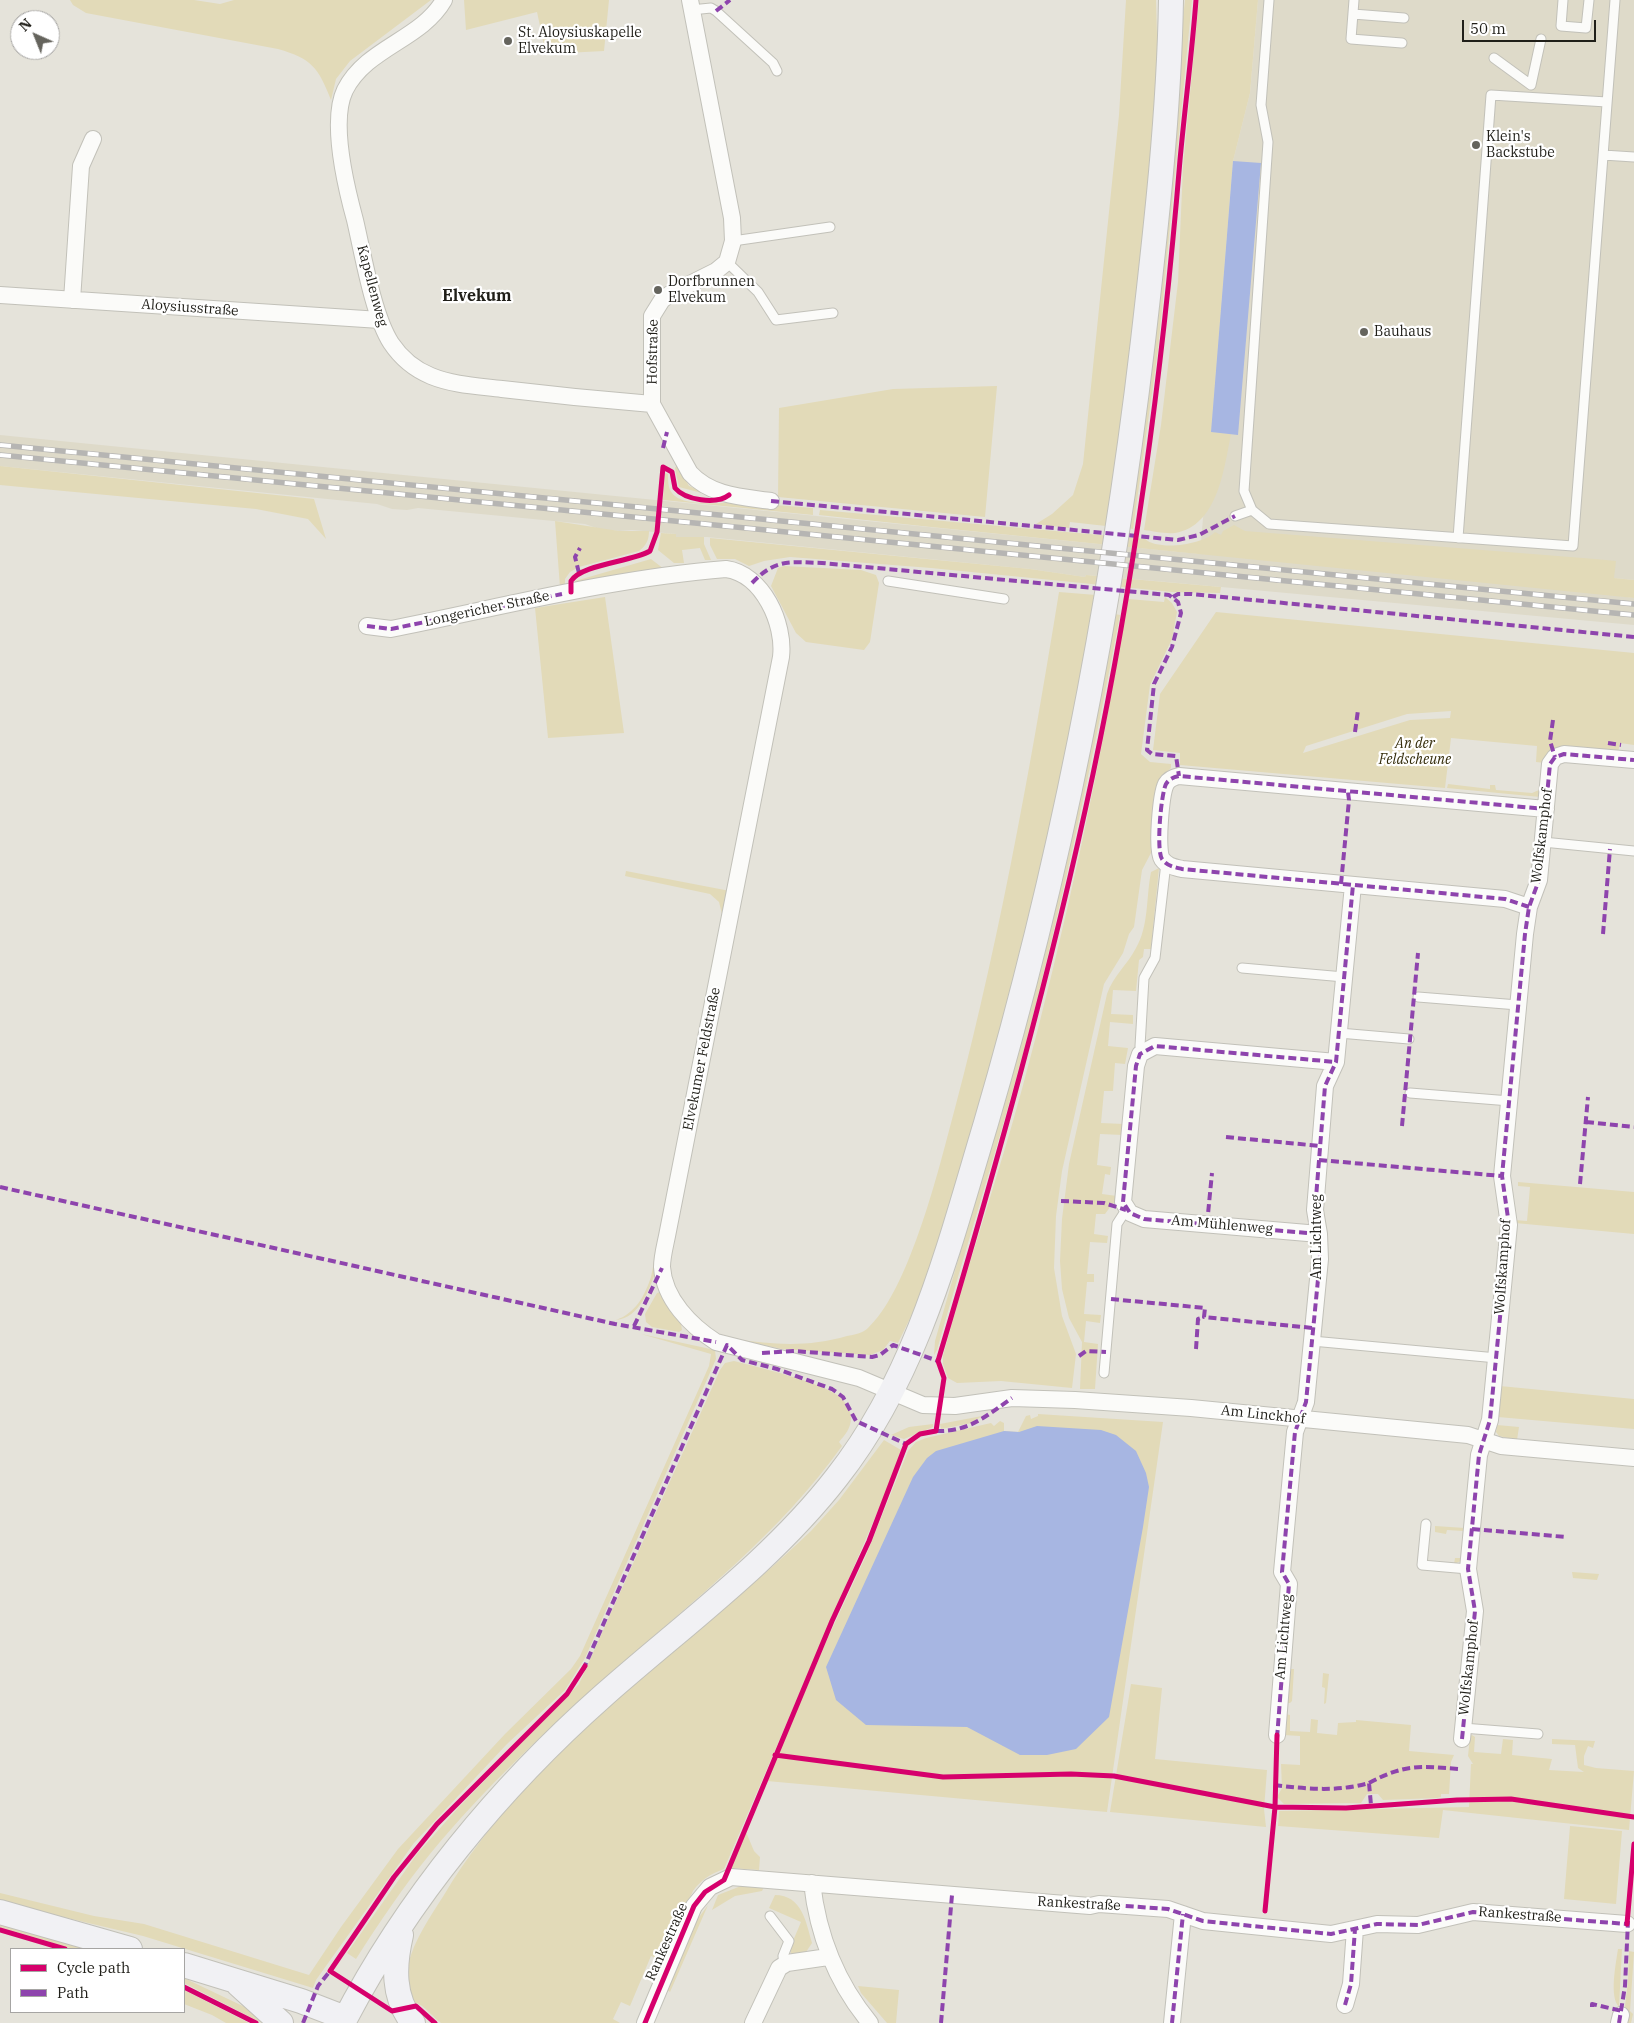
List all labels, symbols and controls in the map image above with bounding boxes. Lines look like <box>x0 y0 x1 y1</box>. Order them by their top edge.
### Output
north arrow <box>10 10 60 60</box>
scale bar <box>1464 10 1598 42</box>
text: N <box>15 15 36 35</box>
text: 50 m <box>1470 19 1506 38</box>
place label: St. Aloysiuskapelle Elvekum <box>518 25 642 58</box>
marker: St. Aloysiuskapelle Elvekum <box>502 35 514 47</box>
place label: Klein's Backstube <box>1486 129 1555 162</box>
marker: Klein's Backstube <box>1470 139 1482 151</box>
street label: Kapellenweg <box>353 243 391 329</box>
place label: Dorfbrunnen Elvekum <box>668 274 755 306</box>
marker: Dorfbrunnen Elvekum <box>652 284 664 296</box>
district label: Elvekum <box>442 286 512 306</box>
street label: Aloysiusstraße <box>141 296 239 320</box>
street label: Hofstraße <box>644 319 662 385</box>
place label: Bauhaus <box>1374 324 1431 340</box>
marker: Bauhaus <box>1358 326 1370 338</box>
street label: Longericher Straße <box>423 588 551 630</box>
park label: An der Feldscheune <box>1379 736 1451 769</box>
street label: Wolfskamphof <box>1528 787 1556 885</box>
street label: Elvekumer Feldstraße <box>680 986 724 1132</box>
street label: Am Lichtweg <box>1309 1194 1325 1280</box>
street label: Am Mühlenweg <box>1170 1212 1274 1238</box>
street label: Wolfskamphof <box>1491 1219 1515 1315</box>
street label: Am Linckhof <box>1220 1402 1306 1428</box>
street label: Am Lichtweg <box>1272 1594 1296 1680</box>
street label: Wolfskamphof <box>1456 1620 1482 1716</box>
street label: Rankestraße <box>1037 1893 1121 1915</box>
street label: Rankestraße <box>642 1900 692 1984</box>
street label: Rankestraße <box>1478 1904 1562 1926</box>
legend <box>10 1948 185 2013</box>
text: Cycle path <box>57 1958 130 1977</box>
text: Path <box>57 1983 89 2002</box>

